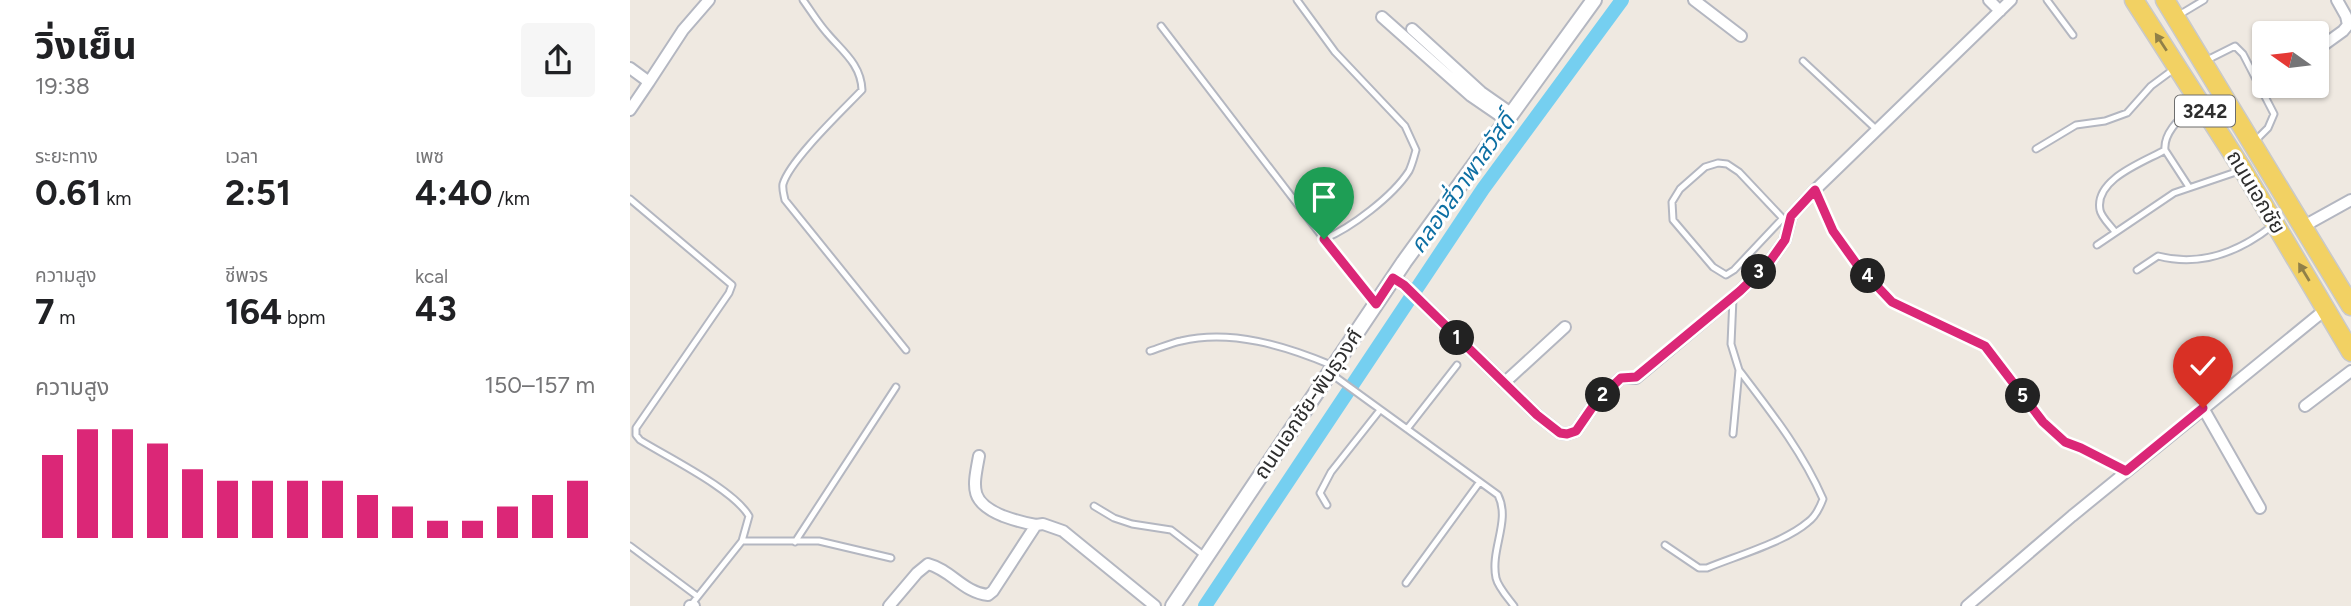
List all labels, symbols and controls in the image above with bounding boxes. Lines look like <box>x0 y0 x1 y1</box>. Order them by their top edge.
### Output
north arrow <box>2252 21 2329 98</box>
map controls <box>2252 21 2329 98</box>
text: วิ่งเย็น <box>35 23 137 69</box>
button: share <box>521 23 595 97</box>
one-way arrow <box>2154 32 2167 51</box>
text: 19:38 <box>35 72 90 100</box>
road number: 3242 <box>2175 96 2235 127</box>
water label: คลองสี่วาพาสวัสดิ์ <box>1402 102 1524 258</box>
text: ระยะทาง <box>35 145 98 168</box>
text: เวลา <box>225 145 258 168</box>
text: เพซ <box>415 145 444 168</box>
street label: ถนนเอกชัย <box>2222 145 2291 238</box>
pin <box>1294 167 1354 239</box>
text: 0.61 <box>35 172 101 214</box>
text: 2:51 <box>225 172 291 214</box>
text: 4:40 <box>415 172 493 214</box>
icon: arrive <box>1305 178 1343 216</box>
text: km <box>101 187 132 210</box>
text: /km <box>493 187 530 210</box>
pin: 3 <box>1742 254 1776 290</box>
pin: 4 <box>1850 258 1886 294</box>
text: 3 <box>1753 260 1764 283</box>
one-way arrow <box>2297 262 2310 281</box>
text: ความสูง <box>35 264 96 287</box>
text: ชีพจร <box>225 264 268 287</box>
text: 4 <box>1861 264 1874 287</box>
text: kcal <box>415 265 448 288</box>
text: 43 <box>415 288 457 330</box>
text: 7 <box>35 291 54 333</box>
text: 164 <box>225 291 282 333</box>
text: m <box>54 306 75 329</box>
text: bpm <box>282 306 325 329</box>
pin: 1 <box>1440 320 1474 356</box>
street label: ถนนเอกชัย-พันธุวงศ์ <box>1248 324 1368 484</box>
text: 1 <box>1452 326 1461 349</box>
pin <box>2173 336 2233 408</box>
icon: check <box>2184 347 2222 385</box>
text: 150–157 m <box>485 371 595 399</box>
text: ความสูง <box>35 373 109 401</box>
pin: 2 <box>1586 378 1620 412</box>
pin: 5 <box>2006 378 2040 414</box>
text: 2 <box>1597 383 1608 406</box>
text: 5 <box>2017 384 2028 407</box>

